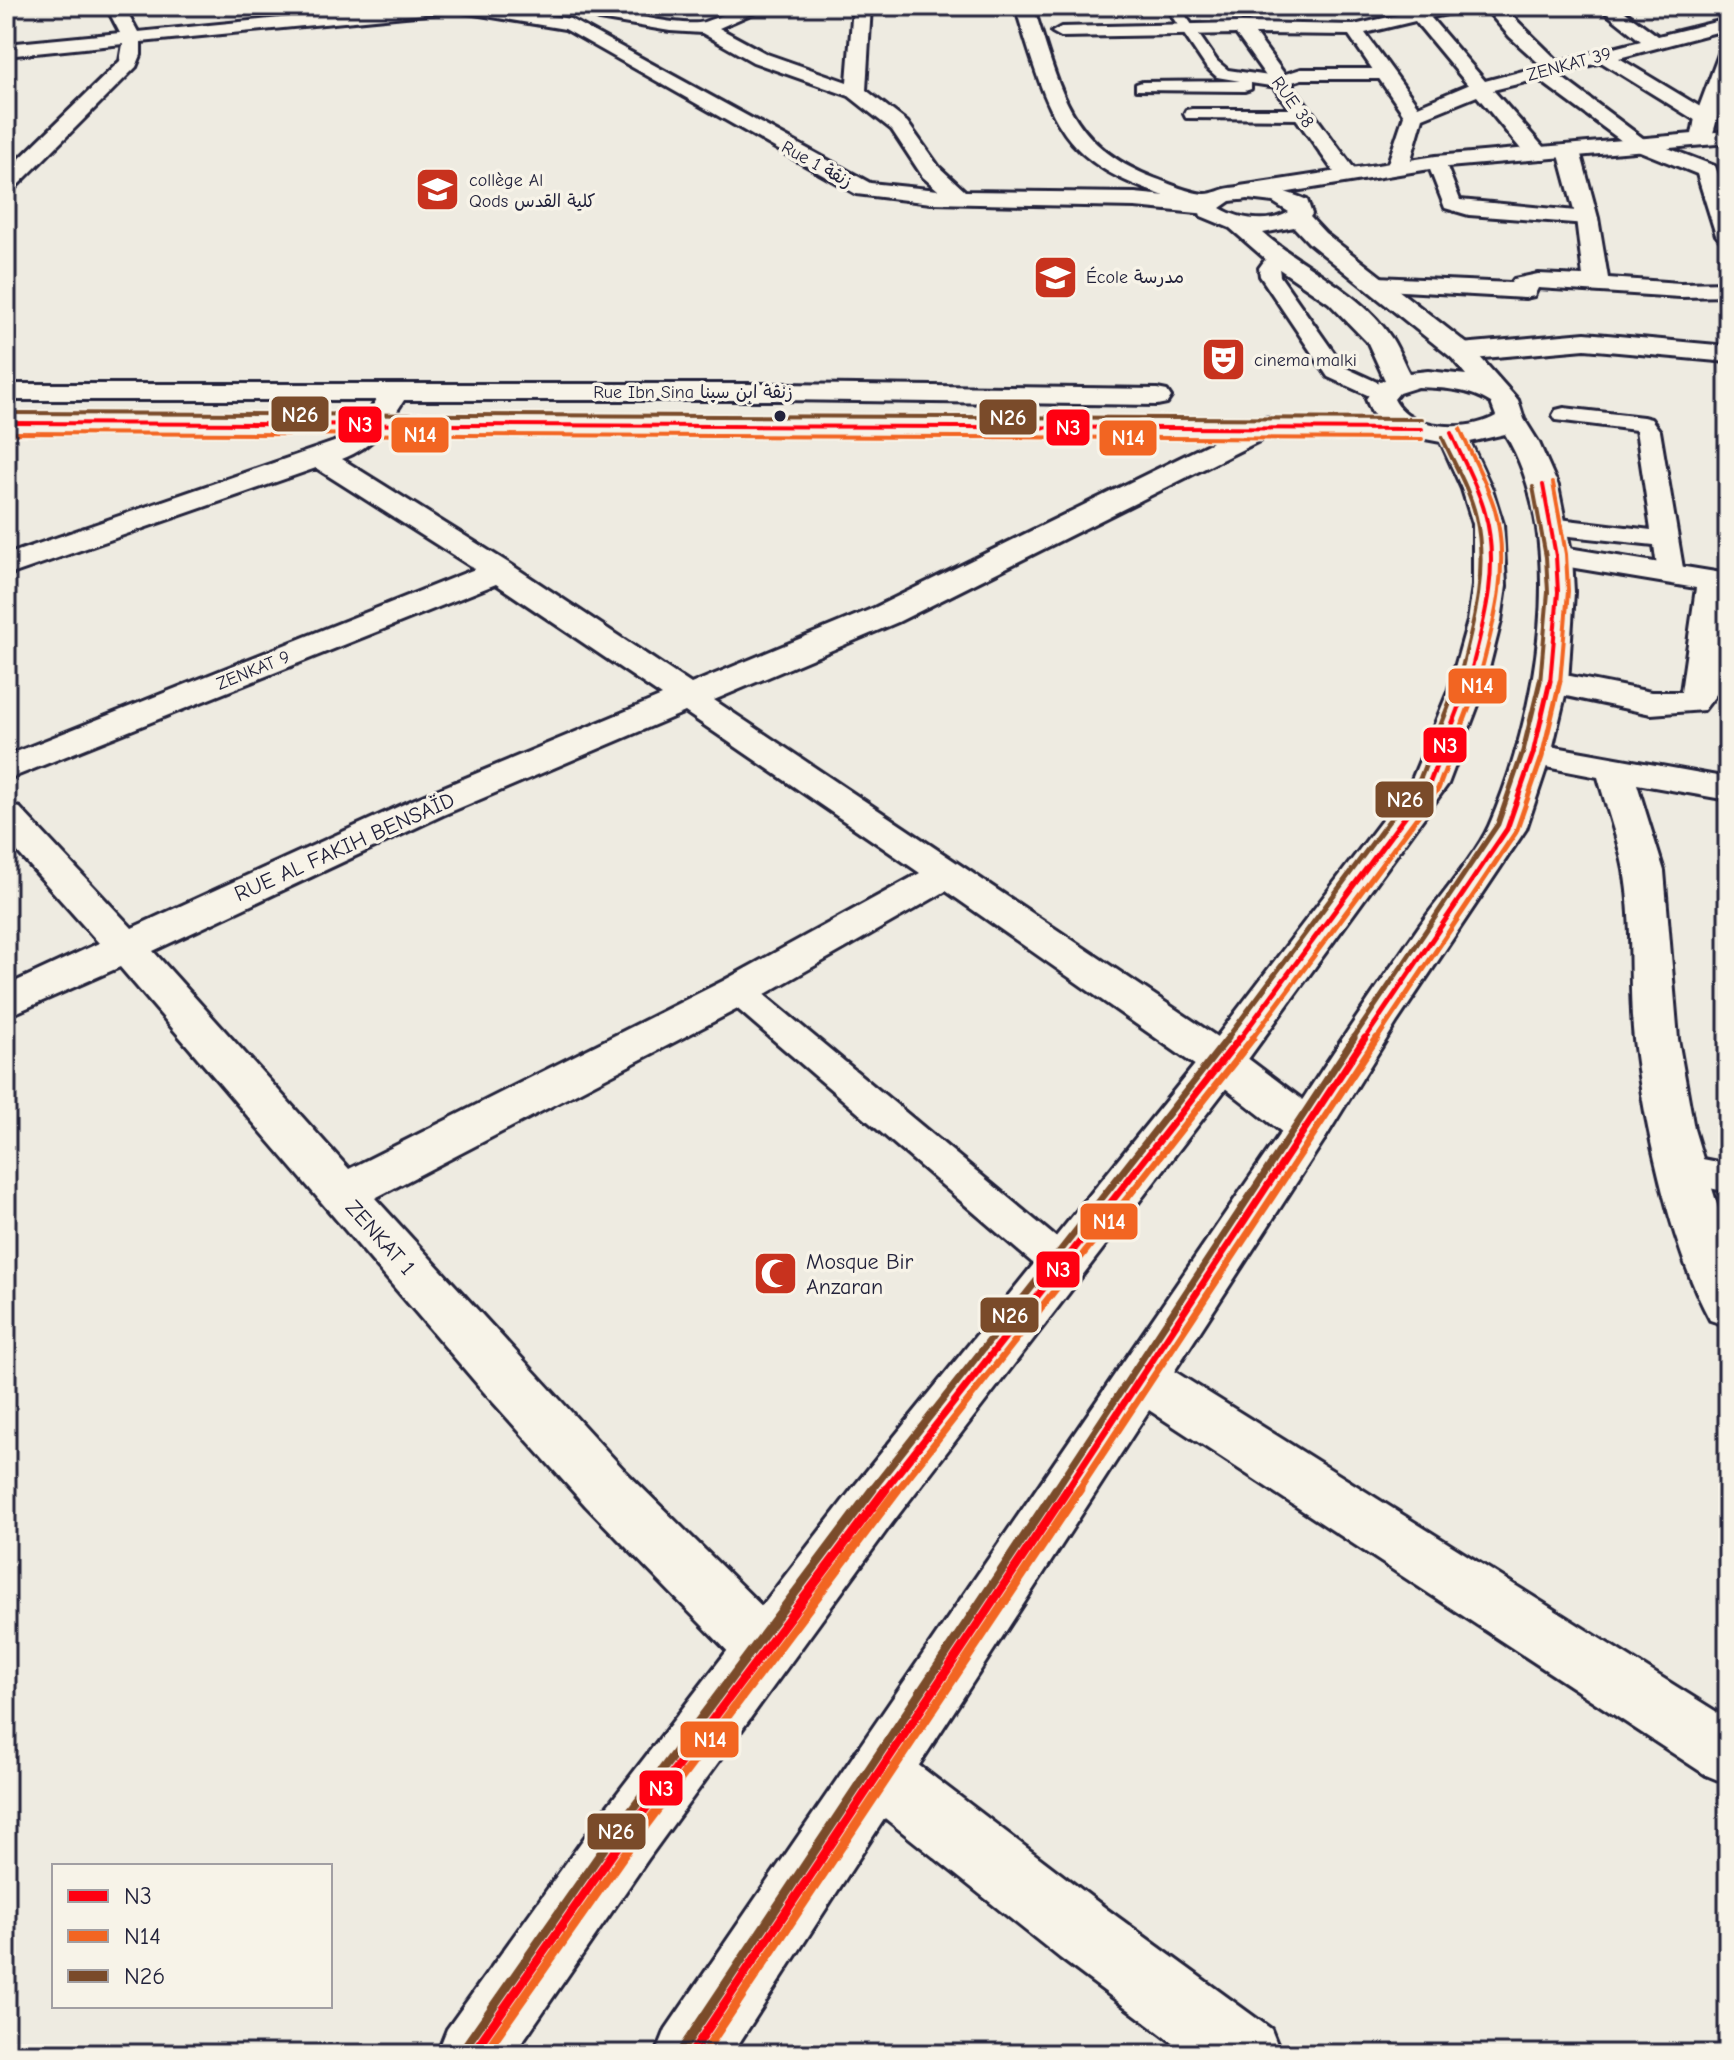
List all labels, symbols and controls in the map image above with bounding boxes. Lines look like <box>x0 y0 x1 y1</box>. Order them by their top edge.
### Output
street label: ZENKAT 39 <box>1525 43 1614 86</box>
street label: RUE 38 <box>1267 72 1318 132</box>
street label: Rue 1 زنقة <box>778 136 856 192</box>
school or university icon: collège Al Qods كلية القدس <box>414 166 462 214</box>
place label: collège Al Qods كلية القدس <box>469 170 596 212</box>
school or university icon: École مدرسة <box>1031 253 1079 301</box>
place label: École مدرسة <box>1086 266 1184 288</box>
theatre icon: cinema malki <box>1199 336 1247 384</box>
place label: cinema malki <box>1254 350 1357 371</box>
street label: Rue Ibn Sina زنقة ابن سينا <box>593 382 793 403</box>
line badge: N26 <box>270 395 330 433</box>
line badge: N26 <box>978 398 1038 436</box>
text: N26 <box>282 402 318 428</box>
line badge: N3 <box>337 405 383 444</box>
text: N26 <box>990 405 1026 431</box>
unlabelled marker <box>772 408 788 424</box>
line badge: N3 <box>1045 408 1091 447</box>
text: N3 <box>347 412 373 438</box>
text: N3 <box>1055 415 1081 441</box>
line badge: N14 <box>390 416 450 454</box>
line badge: N14 <box>1098 419 1158 457</box>
text: N14 <box>403 422 437 448</box>
text: N14 <box>1111 425 1145 451</box>
street label: ZENKAT 9 <box>213 646 293 695</box>
line badge: N14 <box>1447 667 1508 705</box>
text: N14 <box>1460 673 1494 699</box>
line badge: N3 <box>1422 726 1468 764</box>
text: N3 <box>1432 733 1458 759</box>
line badge: N26 <box>1374 780 1435 819</box>
street label: RUE AL FAKIH BENSAÏD <box>230 787 459 907</box>
text: N26 <box>1387 787 1423 813</box>
street label: ZENKAT 1 <box>340 1195 421 1280</box>
line badge: N14 <box>1079 1202 1139 1241</box>
text: N14 <box>1092 1209 1126 1235</box>
place label: Mosque Bir Anzaran <box>806 1249 914 1300</box>
mosque icon: Mosque Bir Anzaran <box>751 1250 799 1298</box>
line badge: N3 <box>1035 1250 1081 1289</box>
text: N3 <box>1045 1257 1071 1283</box>
line badge: N26 <box>979 1296 1040 1334</box>
text: N26 <box>992 1303 1028 1329</box>
line badge: N14 <box>679 1720 740 1759</box>
text: N14 <box>693 1727 727 1753</box>
line badge: N3 <box>638 1769 684 1807</box>
text: N3 <box>648 1776 674 1802</box>
line badge: N26 <box>586 1812 647 1851</box>
text: N26 <box>598 1819 634 1845</box>
legend <box>52 1864 332 2008</box>
text: N3 <box>124 1882 152 1910</box>
text: N14 <box>124 1922 161 1950</box>
text: N26 <box>124 1962 165 1990</box>

